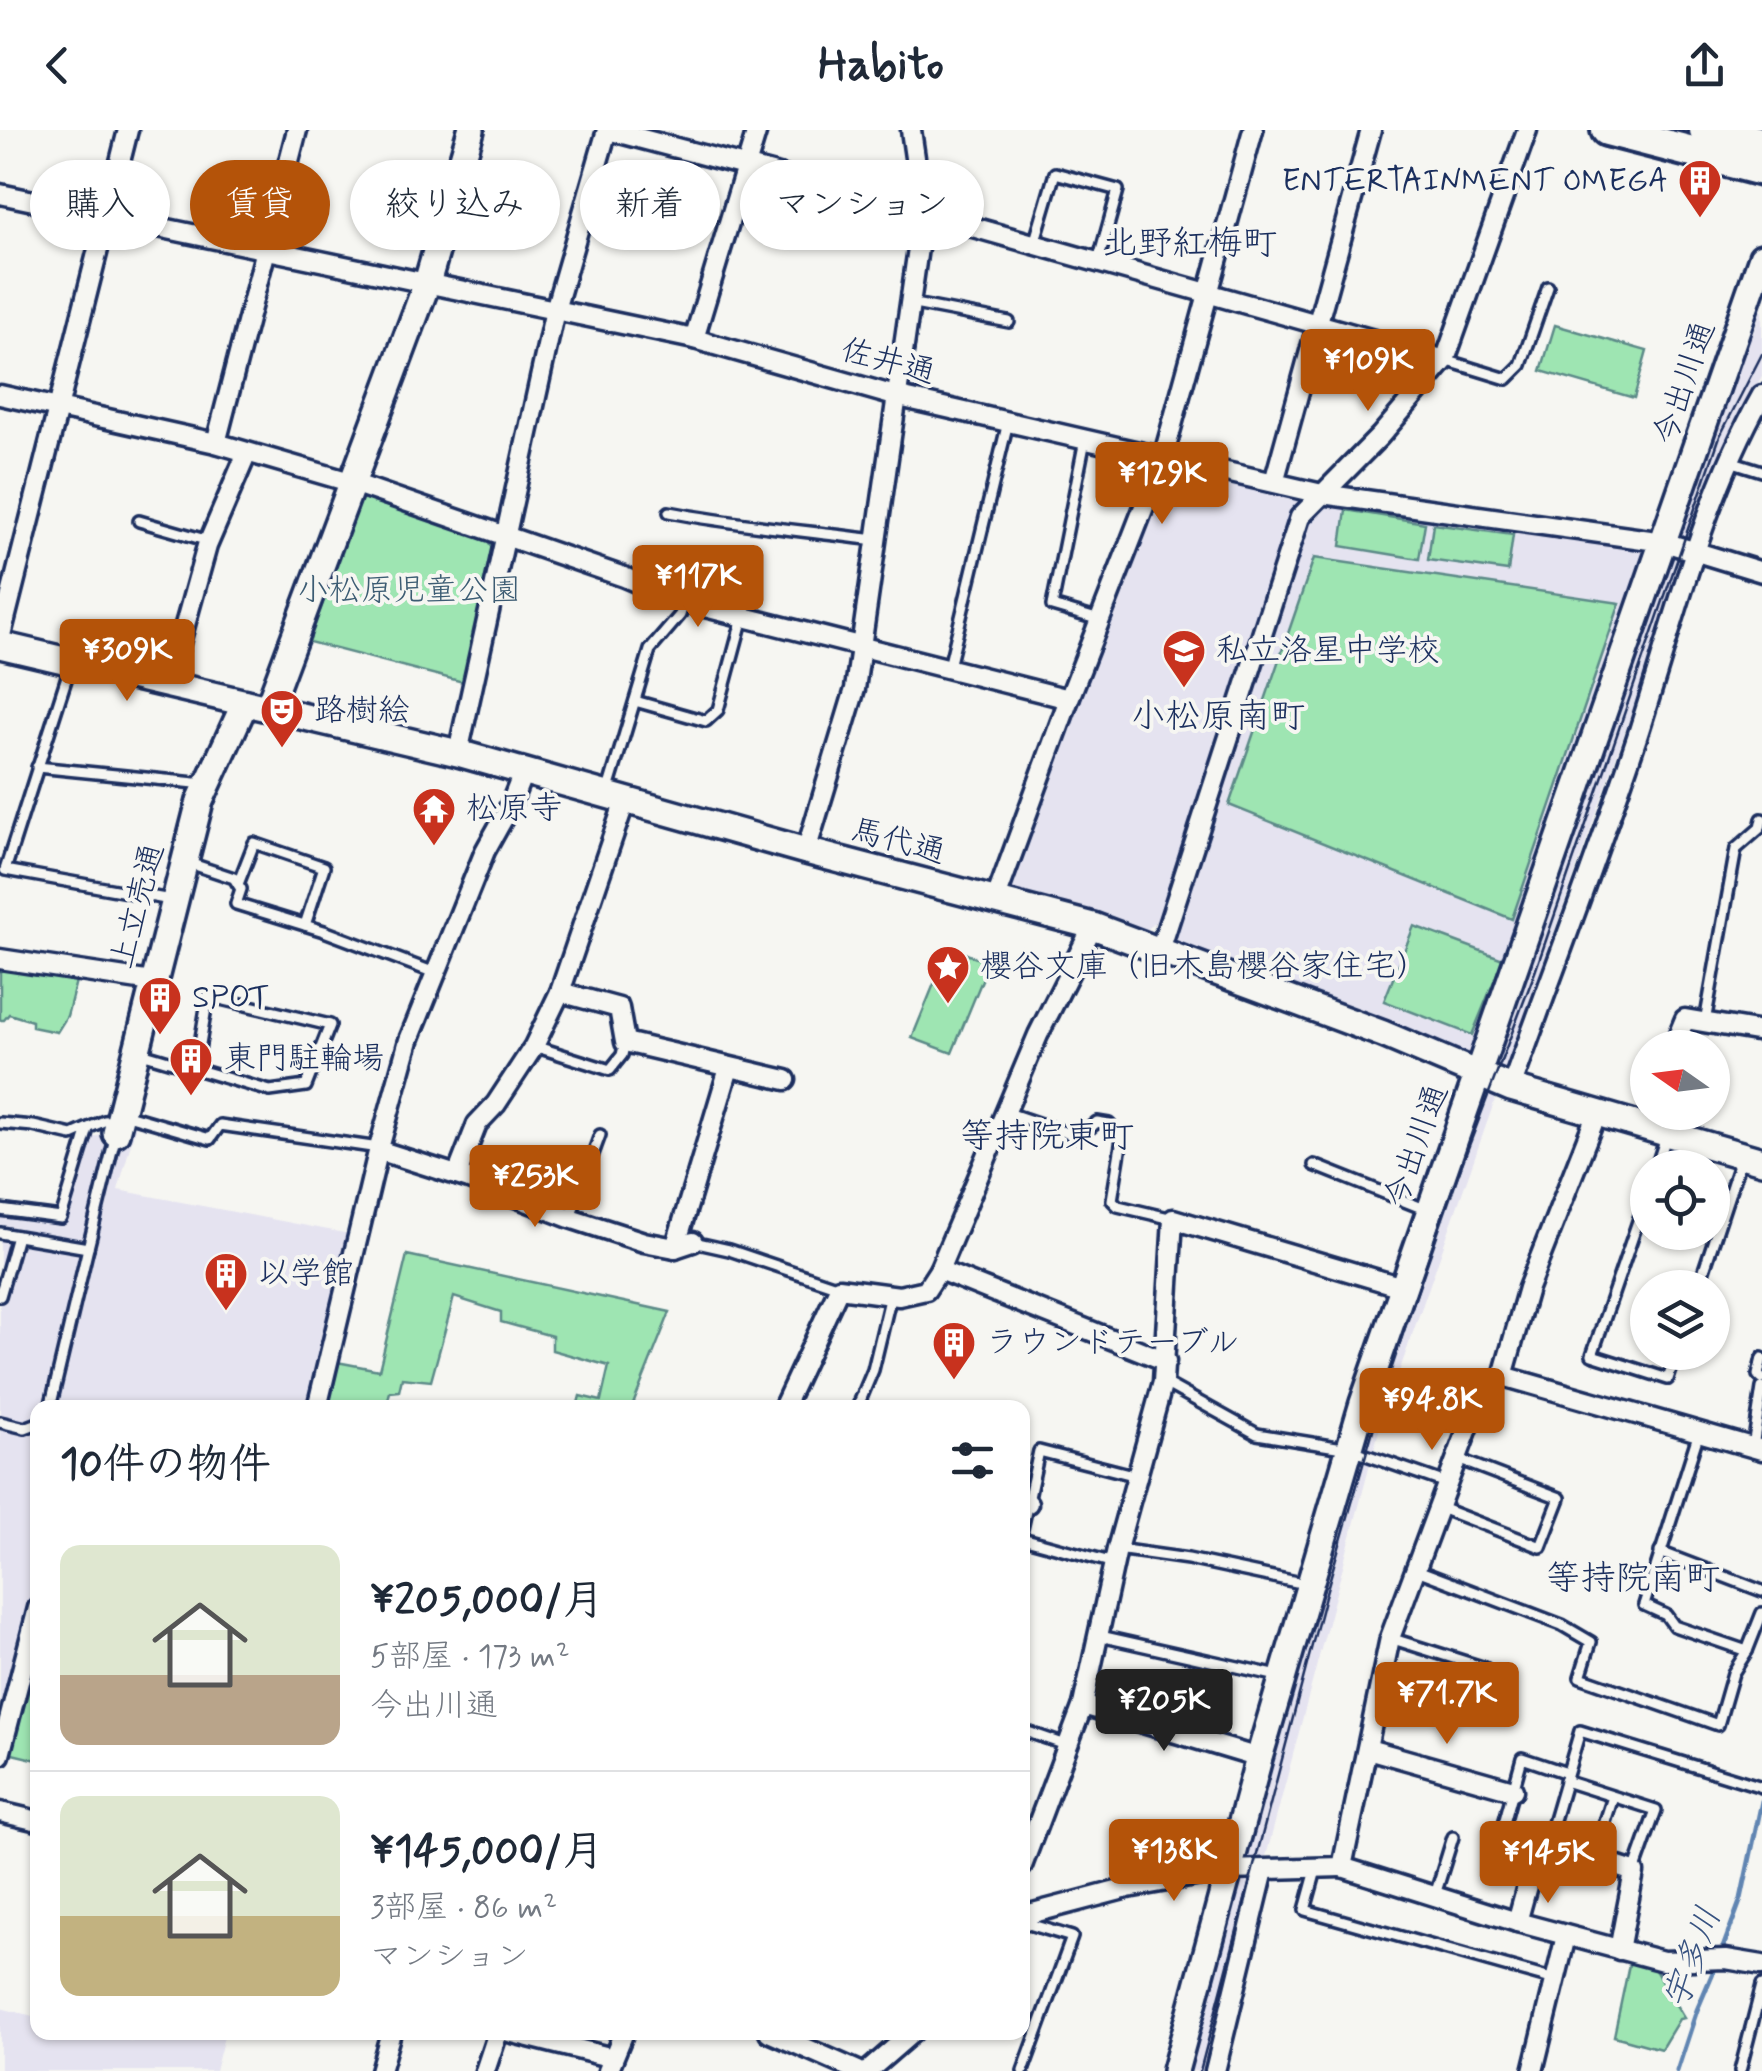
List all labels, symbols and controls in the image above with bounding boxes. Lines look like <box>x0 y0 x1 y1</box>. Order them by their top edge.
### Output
text: Habito <box>818 36 944 95</box>
icon: back <box>30 38 85 93</box>
icon: share <box>1677 38 1732 93</box>
building icon: ENTERTAINMENT OMEGA <box>1677 158 1723 219</box>
chip: 購入 <box>30 160 170 250</box>
chip: 賃貸 <box>190 160 330 250</box>
chip: 絞り込み <box>350 160 560 250</box>
chip: 新着 <box>580 160 720 250</box>
chip: マンション <box>740 160 984 250</box>
place label: ENTERTAINMENT OMEGA <box>1282 160 1668 202</box>
district label: 北野紅梅町 <box>1102 221 1278 267</box>
street label: 今出川通 <box>1644 316 1726 450</box>
street label: 佐井通 <box>836 329 940 395</box>
pin: ¥109K <box>1298 329 1438 414</box>
text: ¥109K <box>1323 340 1413 382</box>
pin: ¥129K <box>1092 442 1232 527</box>
text: ¥129K <box>1117 453 1207 495</box>
pin: ¥117K <box>628 545 768 630</box>
text: ¥117K <box>655 556 741 598</box>
park label: 小松原児童公園 <box>297 570 521 612</box>
pin: ¥309K <box>57 619 197 704</box>
school or university icon: 私立洛星中学校 <box>1161 628 1207 689</box>
text: ¥309K <box>82 630 172 672</box>
place label: 私立洛星中学校 <box>1216 630 1440 672</box>
theatre icon: 路樹絵 <box>259 688 305 749</box>
place label: 路樹絵 <box>314 690 410 732</box>
district label: 小松原南町 <box>1130 694 1306 740</box>
temple icon: 松原寺 <box>411 786 457 847</box>
place label: 松原寺 <box>466 788 562 830</box>
street label: 馬代通 <box>846 809 950 875</box>
street label: 上立売通 <box>101 839 175 973</box>
place icon: 櫻谷文庫（旧木島櫻谷家住宅） <box>925 944 971 1005</box>
place label: 櫻谷文庫（旧木島櫻谷家住宅） <box>980 946 1428 988</box>
building icon: SPOT <box>137 975 183 1036</box>
place label: SPOT <box>192 977 270 1019</box>
north arrow <box>1630 1030 1730 1130</box>
map controls <box>1630 1030 1730 1370</box>
building icon: 東門駐輪場 <box>168 1036 214 1097</box>
place label: 東門駐輪場 <box>224 1038 384 1080</box>
street label: 今出川通 <box>1375 1079 1459 1213</box>
district label: 等持院東町 <box>959 1114 1135 1160</box>
pin: ¥253K <box>465 1145 605 1230</box>
button: locate <box>1630 1150 1730 1250</box>
text: ¥253K <box>492 1156 578 1198</box>
building icon: 以学館 <box>203 1251 249 1312</box>
place label: 以学館 <box>258 1253 354 1295</box>
button: layers <box>1630 1270 1730 1370</box>
building icon: ラウンドテーブル <box>931 1320 977 1381</box>
place label: ラウンドテーブル <box>986 1322 1239 1364</box>
pin: ¥94.8K <box>1351 1368 1513 1453</box>
text: ¥94.8K <box>1382 1379 1482 1421</box>
icon: filters <box>945 1433 1000 1488</box>
text: 10件の物件 <box>60 1438 271 1493</box>
district label: 等持院南町 <box>1545 1556 1721 1602</box>
text: ¥205,000/月 <box>370 1574 604 1629</box>
icon: home <box>140 1585 260 1705</box>
text: 5部屋 · 173 m² <box>370 1636 570 1678</box>
pin: ¥71.7K <box>1366 1662 1528 1747</box>
pin: ¥205K <box>1094 1669 1234 1754</box>
text: ¥71.7K <box>1397 1673 1497 1715</box>
text: ¥205K <box>1118 1680 1210 1722</box>
text: 今出川通 <box>370 1685 498 1727</box>
pin: ¥138K <box>1104 1819 1244 1904</box>
pin: ¥145K <box>1478 1821 1618 1906</box>
text: ¥145,000/月 <box>370 1825 604 1880</box>
text: ¥138K <box>1131 1830 1217 1872</box>
text: ¥145K <box>1502 1832 1594 1874</box>
icon: home <box>140 1836 260 1956</box>
text: 3部屋 · 86 m² <box>370 1887 557 1929</box>
water label: 宇多川 <box>1653 1901 1733 2015</box>
text: マンション <box>370 1936 529 1978</box>

